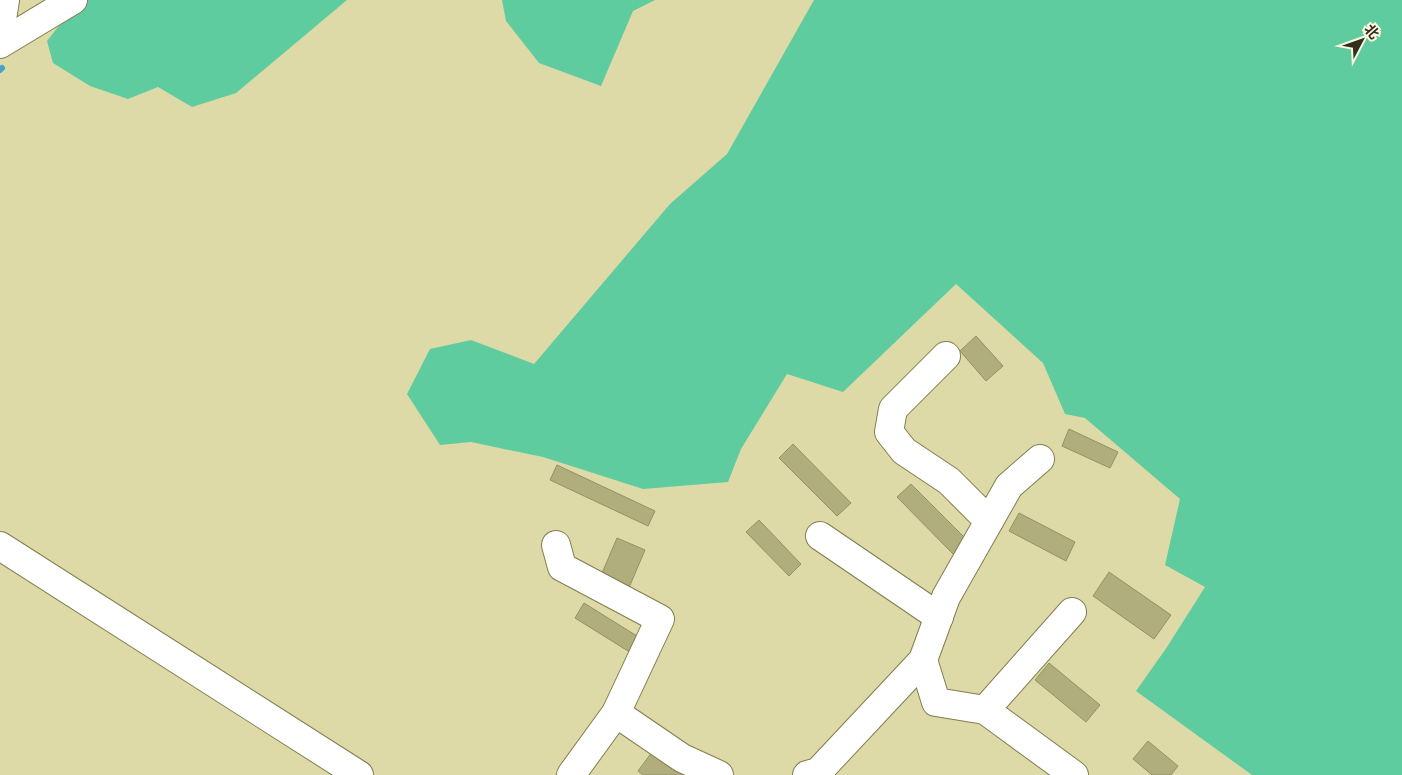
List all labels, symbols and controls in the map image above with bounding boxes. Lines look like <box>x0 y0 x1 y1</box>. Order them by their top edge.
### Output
north arrow <box>1337 15 1387 65</box>
text: 北 <box>1360 20 1384 43</box>

